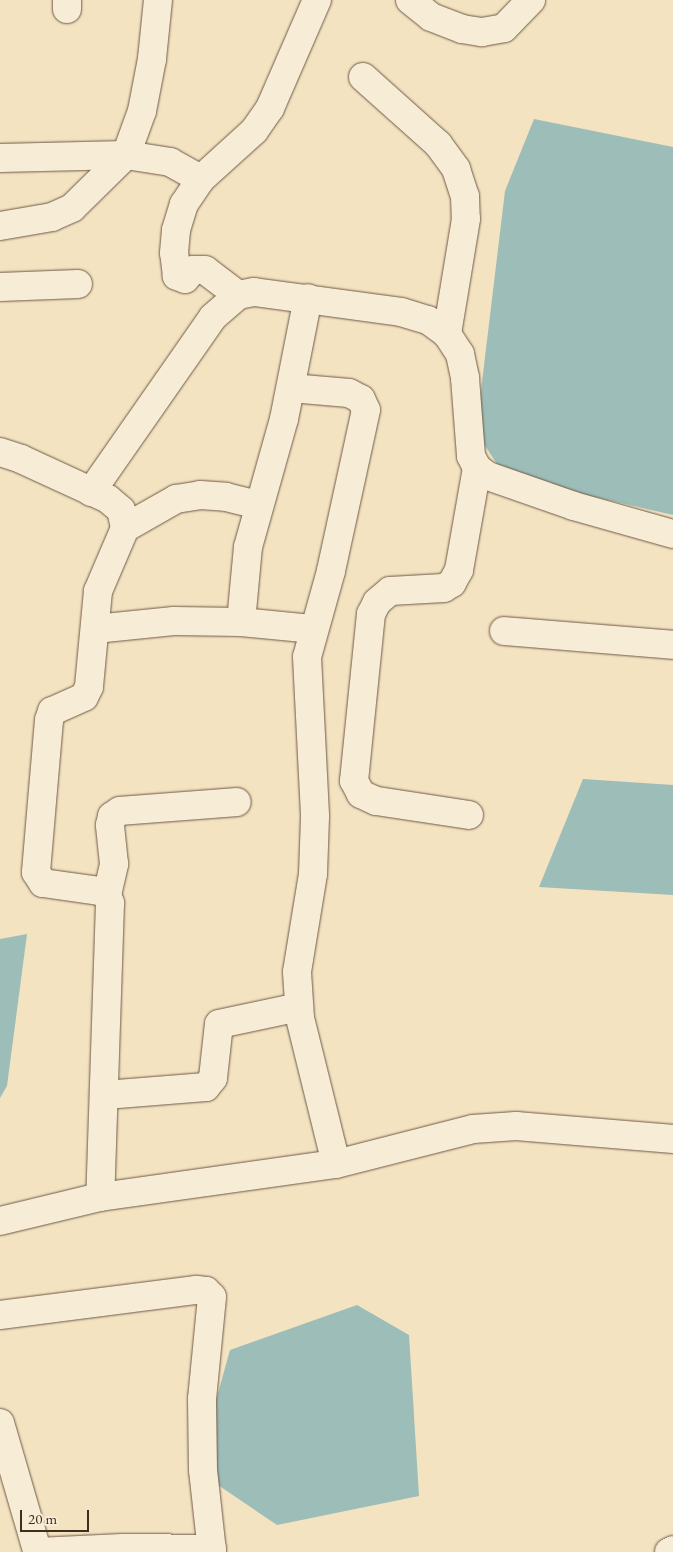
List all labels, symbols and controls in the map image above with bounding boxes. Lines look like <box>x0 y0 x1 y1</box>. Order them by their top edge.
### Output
scale bar <box>22 1500 91 1532</box>
text: 20 m <box>28 1509 57 1528</box>

